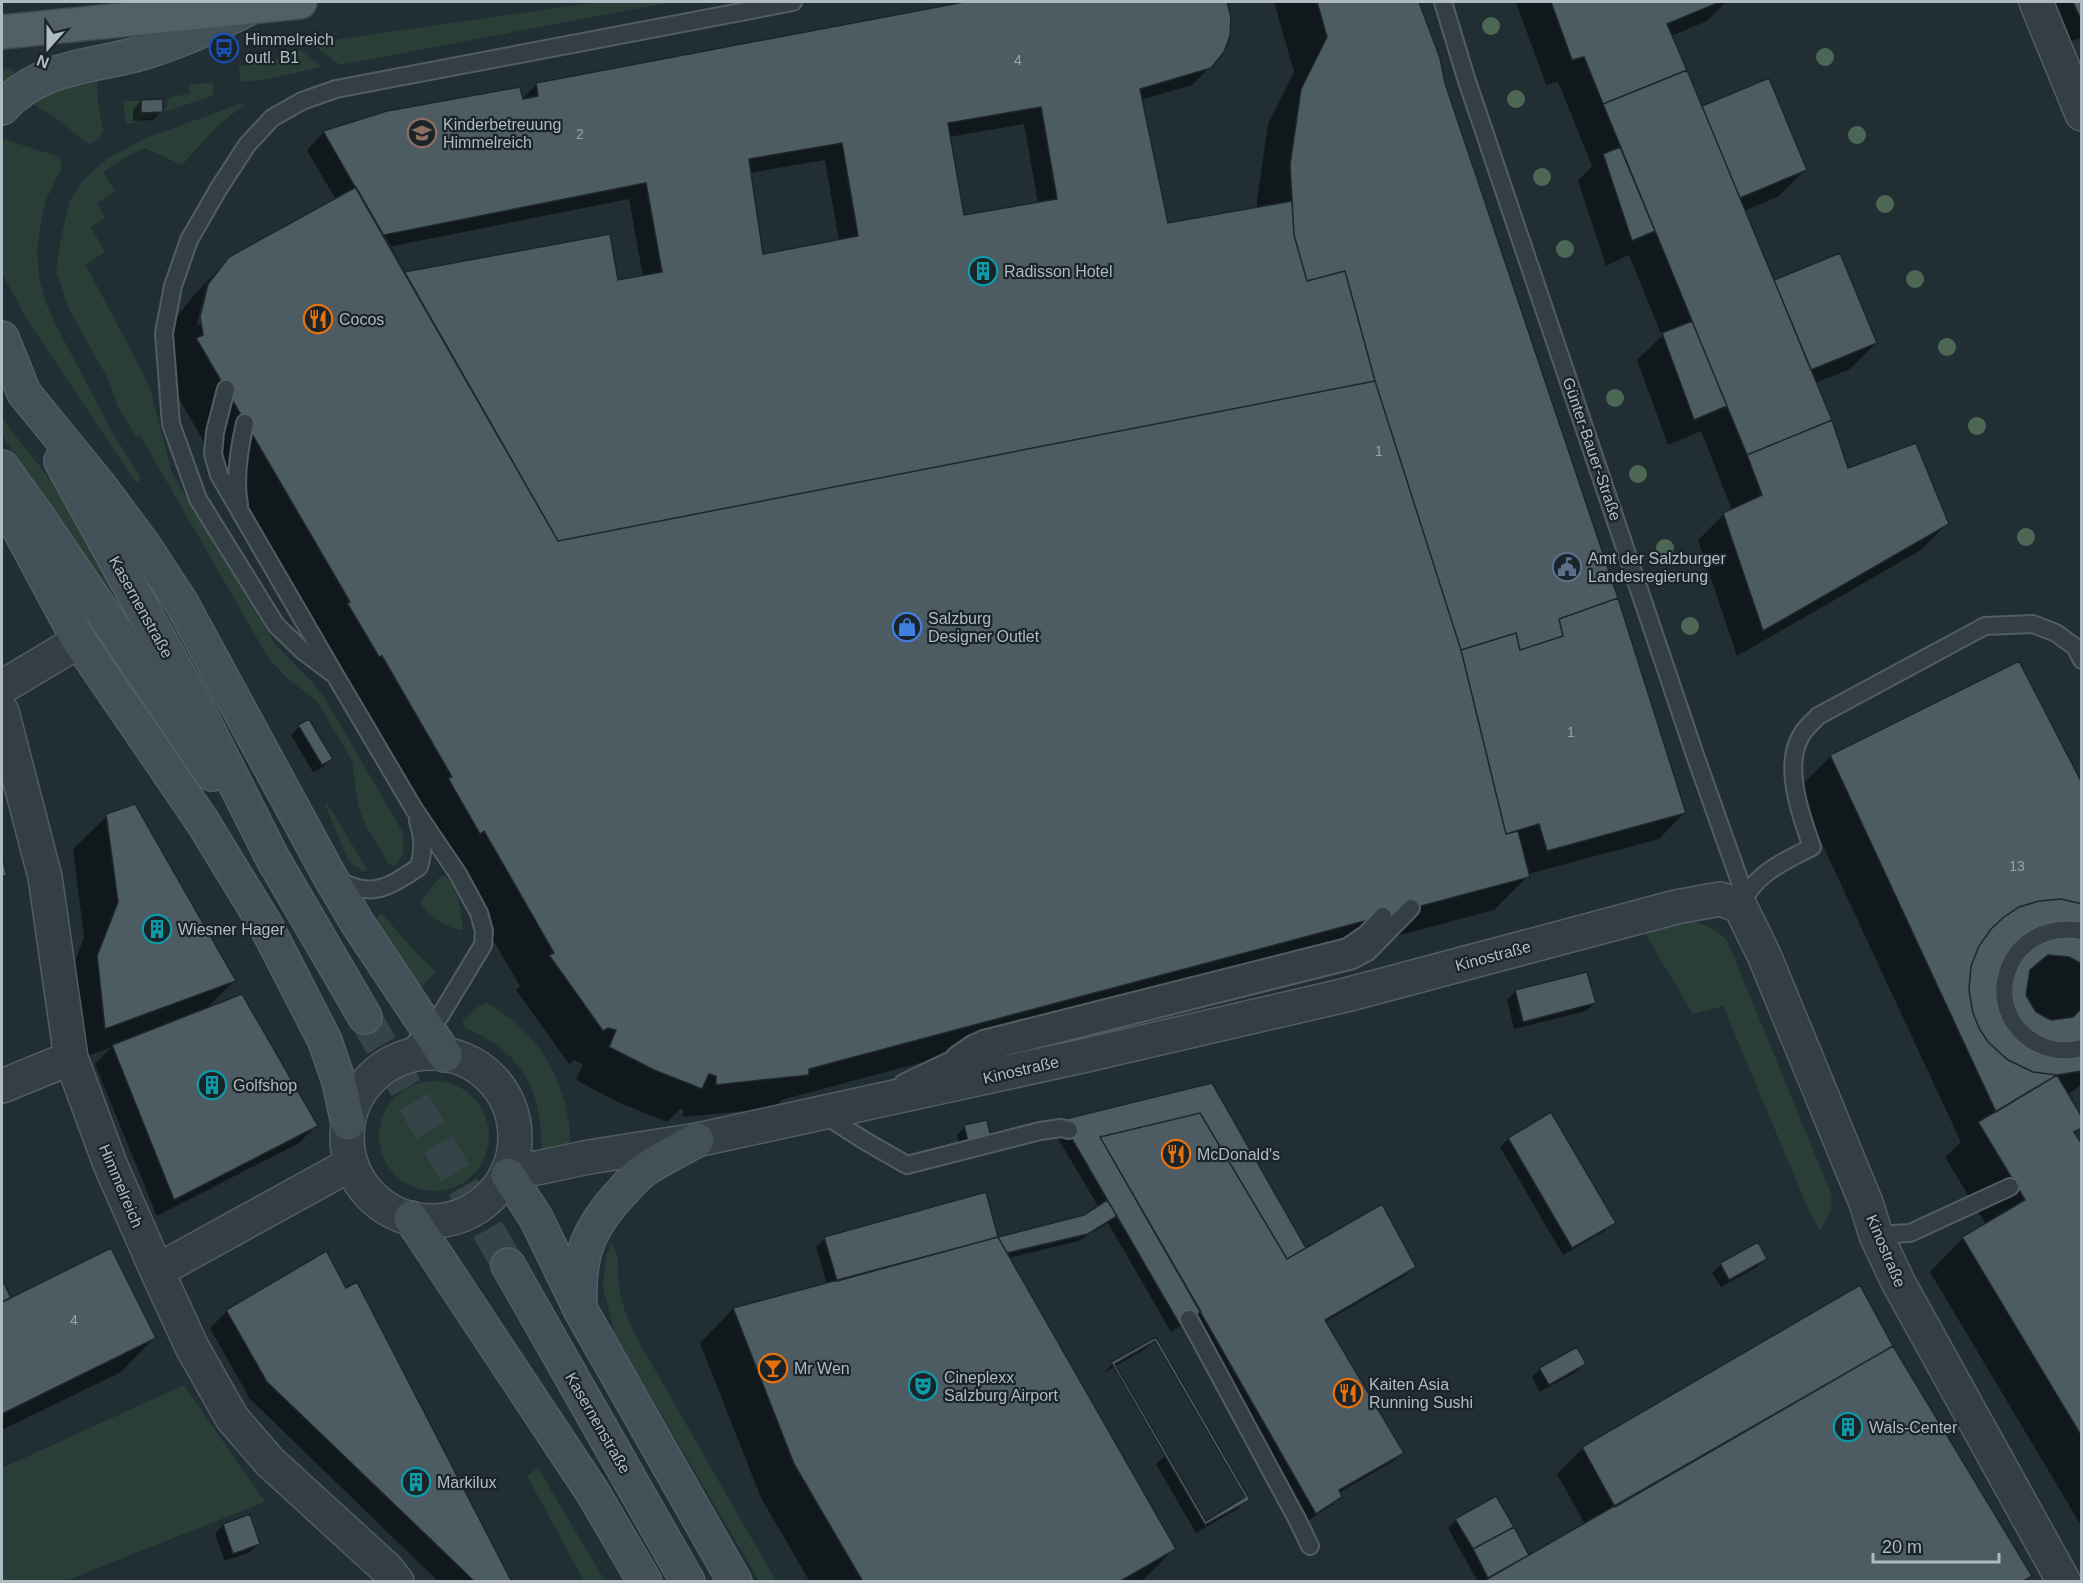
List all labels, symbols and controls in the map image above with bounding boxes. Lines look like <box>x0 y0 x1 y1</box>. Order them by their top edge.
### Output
north arrow <box>18 18 78 78</box>
place label: Himmelreich outl. B1 <box>245 31 334 66</box>
bus stop icon: Himmelreich outl. B1 <box>208 32 240 64</box>
text: N <box>34 52 51 72</box>
house number: 4 <box>1014 52 1022 68</box>
place label: Kinderbetreuung Himmelreich <box>443 116 561 151</box>
school or university icon: Kinderbetreuung Himmelreich <box>406 117 438 149</box>
house number: 2 <box>576 126 584 142</box>
building icon: Radisson Hotel <box>967 255 999 287</box>
place label: Radisson Hotel <box>1004 263 1113 280</box>
restaurant icon: Cocos <box>302 303 334 335</box>
place label: Cocos <box>339 311 384 328</box>
street label: Günter-Bauer-Straße <box>1559 375 1625 523</box>
house number: 1 <box>1375 443 1383 459</box>
place label: Amt der Salzburger Landesregierung <box>1588 550 1727 585</box>
public building icon: Amt der Salzburger Landesregierung <box>1551 551 1583 583</box>
street label: Kasernenstraße <box>106 553 176 661</box>
place label: Salzburg Designer Outlet <box>928 610 1040 645</box>
shop icon: Salzburg Designer Outlet <box>891 611 923 643</box>
house number: 1 <box>1567 724 1575 740</box>
house number: 13 <box>2009 858 2025 874</box>
building icon: Wiesner Hager <box>141 913 173 945</box>
place label: Wiesner Hager <box>178 921 285 938</box>
street label: Kinostraße <box>1453 938 1533 974</box>
street label: Kinostraße <box>981 1053 1061 1087</box>
building icon: Golfshop <box>196 1069 228 1101</box>
place label: Golfshop <box>233 1077 297 1094</box>
restaurant icon: McDonald's <box>1160 1138 1192 1170</box>
street label: Himmelreich <box>96 1142 146 1230</box>
place label: McDonald's <box>1197 1146 1280 1163</box>
street label: Kinostraße <box>1863 1212 1909 1290</box>
house number: 4 <box>70 1312 78 1328</box>
bar icon: Mr Wen <box>757 1352 789 1384</box>
place label: Mr Wen <box>794 1360 850 1377</box>
street label: Kasernenstraße <box>562 1369 634 1477</box>
place label: Cineplexx Salzburg Airport <box>944 1369 1058 1404</box>
theatre icon: Cineplexx Salzburg Airport <box>907 1370 939 1402</box>
place label: Kaiten Asia Running Sushi <box>1369 1376 1473 1411</box>
restaurant icon: Kaiten Asia Running Sushi <box>1332 1377 1364 1409</box>
building icon: Wals-Center <box>1832 1411 1864 1443</box>
place label: Wals-Center <box>1869 1419 1958 1436</box>
building icon: Markilux <box>400 1466 432 1498</box>
place label: Markilux <box>437 1474 497 1491</box>
scale bar <box>1873 1526 1999 1564</box>
text: 20 m <box>1882 1537 1922 1557</box>

